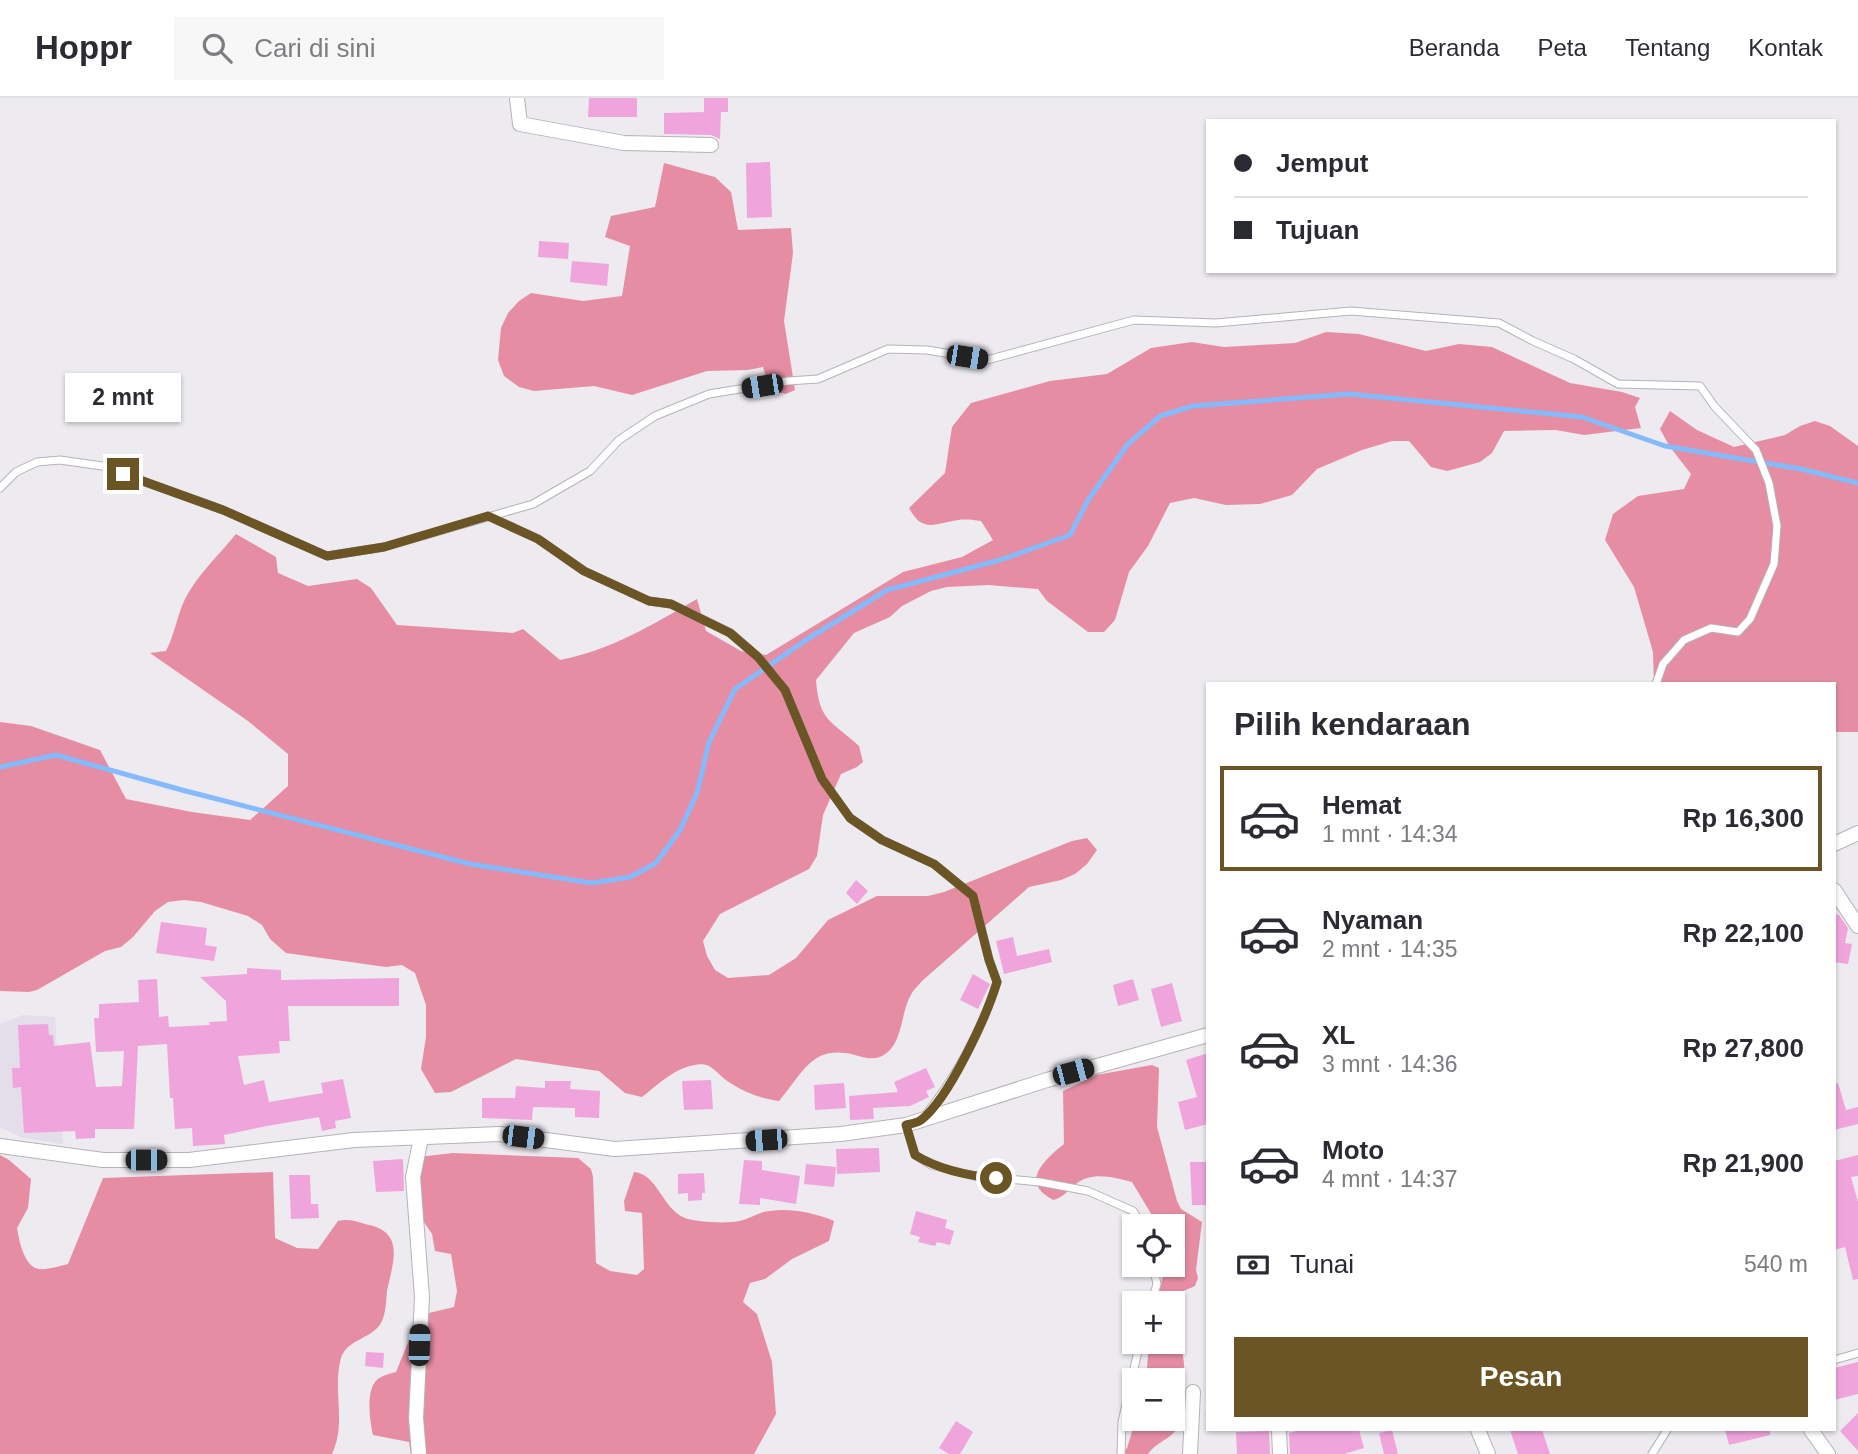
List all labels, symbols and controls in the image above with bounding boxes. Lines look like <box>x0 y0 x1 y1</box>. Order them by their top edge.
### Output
search box <box>174 17 664 80</box>
text: Hoppr <box>35 29 132 66</box>
icon: search <box>198 29 236 67</box>
text: Cari di sini <box>254 33 376 63</box>
text: Beranda <box>1409 34 1500 61</box>
text: Peta <box>1538 34 1587 61</box>
text: Tentang <box>1625 34 1710 61</box>
text: Kontak <box>1748 34 1823 61</box>
text: Jemput <box>1276 148 1368 178</box>
text: Tujuan <box>1276 215 1359 245</box>
car <box>945 343 990 371</box>
callout: 2 mnt <box>65 372 181 422</box>
car <box>740 372 785 400</box>
text: 2 mnt <box>92 384 154 410</box>
route end <box>107 458 139 490</box>
text: Pilih kendaraan <box>1234 706 1471 742</box>
icon: car <box>1238 787 1301 850</box>
text: Hemat <box>1322 790 1401 820</box>
text: Rp 16,300 <box>1683 803 1804 833</box>
text: 1 mnt · 14:34 <box>1322 821 1458 847</box>
icon: car <box>1238 902 1301 965</box>
text: Nyaman <box>1322 905 1423 935</box>
text: Rp 22,100 <box>1683 918 1804 948</box>
text: 2 mnt · 14:35 <box>1322 936 1458 962</box>
icon: car <box>1238 1017 1301 1080</box>
text: XL <box>1322 1020 1355 1050</box>
text: Rp 27,800 <box>1683 1033 1804 1063</box>
text: 3 mnt · 14:36 <box>1322 1051 1458 1077</box>
car <box>1050 1056 1097 1088</box>
car <box>501 1124 546 1150</box>
car <box>745 1128 788 1152</box>
icon: car <box>1238 1132 1301 1195</box>
text: Moto <box>1322 1135 1384 1165</box>
text: Rp 21,900 <box>1683 1148 1804 1178</box>
car <box>126 1150 168 1171</box>
route start <box>980 1162 1012 1194</box>
text: 4 mnt · 14:37 <box>1322 1166 1458 1192</box>
map controls <box>1122 1214 1185 1431</box>
button: locate <box>1122 1214 1185 1277</box>
icon: cash <box>1234 1246 1272 1284</box>
text: Tunai <box>1290 1249 1354 1279</box>
text: 540 m <box>1744 1251 1808 1277</box>
button: + <box>1122 1291 1185 1354</box>
car <box>408 1324 431 1366</box>
button: Pesan <box>1234 1337 1808 1417</box>
button: − <box>1122 1368 1185 1431</box>

